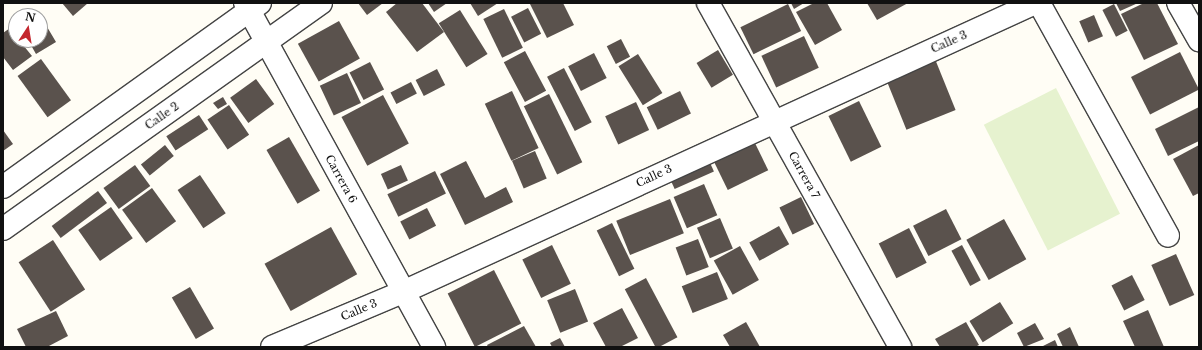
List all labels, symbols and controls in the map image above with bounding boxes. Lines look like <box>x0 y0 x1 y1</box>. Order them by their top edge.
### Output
north arrow <box>8 8 48 48</box>
text: N <box>24 9 37 25</box>
street label: Calle 3 <box>929 28 969 56</box>
street label: Calle 2 <box>143 100 181 132</box>
street label: Carrera 7 <box>786 149 822 201</box>
street label: Carrera 6 <box>322 153 360 205</box>
street label: Calle 3 <box>634 162 674 190</box>
street label: Calle 3 <box>339 296 379 324</box>

